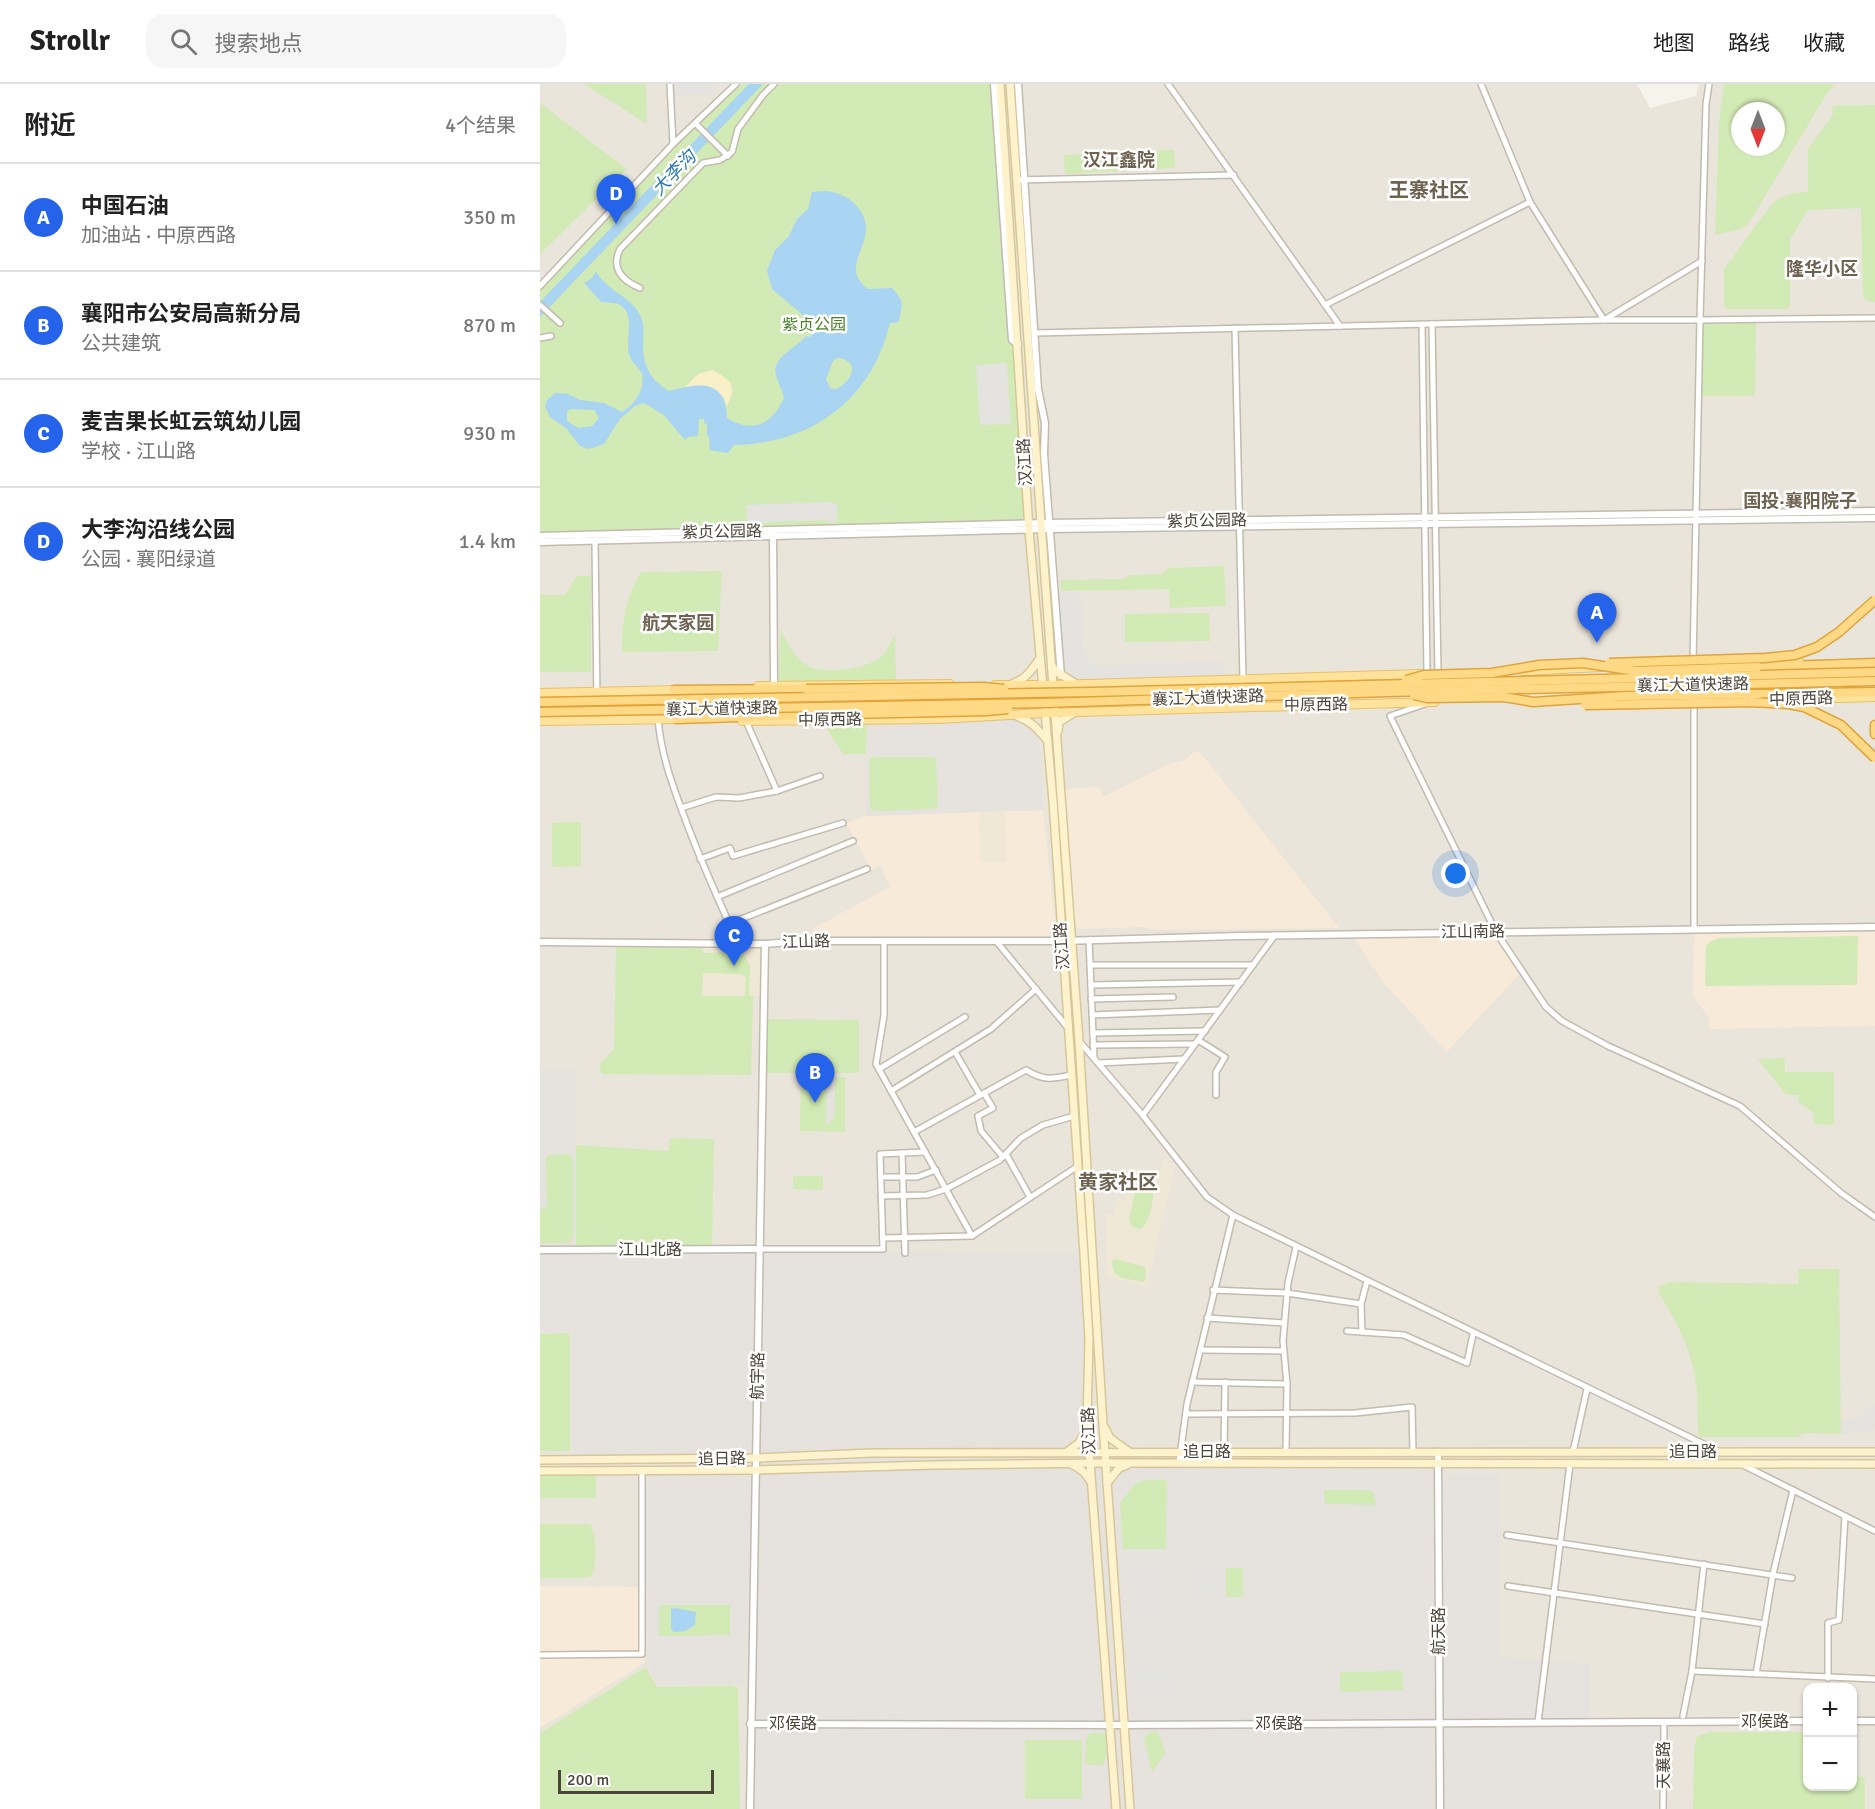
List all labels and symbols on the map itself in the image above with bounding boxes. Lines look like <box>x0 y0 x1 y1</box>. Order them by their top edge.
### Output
north arrow <box>1731 102 1785 156</box>
water label: 大李沟 <box>647 144 702 200</box>
district label: 汉江鑫院 <box>1083 149 1155 171</box>
pin: D <box>596 174 636 224</box>
district label: 王寨社区 <box>1389 178 1469 203</box>
district label: 隆华小区 <box>1786 258 1858 280</box>
park label: 紫贞公园 <box>782 315 846 335</box>
street label: 汉江路 <box>1014 438 1036 486</box>
district label: 国投·襄阳院子 <box>1743 490 1857 512</box>
street label: 紫贞公园路 <box>1167 510 1247 532</box>
street label: 紫贞公园路 <box>682 521 762 543</box>
pin: A <box>1578 594 1616 643</box>
district label: 航天家园 <box>642 612 714 634</box>
street label: 襄江大道快速路 <box>1637 674 1749 696</box>
street label: 襄江大道快速路 <box>1152 686 1264 710</box>
street label: 中原西路 <box>1769 688 1833 710</box>
street label: 中原西路 <box>1284 694 1348 716</box>
street label: 襄江大道快速路 <box>666 698 778 720</box>
street label: 中原西路 <box>798 709 862 731</box>
your location <box>1441 859 1470 888</box>
pin: C <box>714 916 754 966</box>
street label: 汉江路 <box>1050 921 1074 971</box>
street label: 江山南路 <box>1441 921 1505 943</box>
street label: 江山路 <box>782 931 830 953</box>
pin: B <box>796 1054 834 1103</box>
district label: 黄家社区 <box>1078 1170 1158 1195</box>
street label: 江山北路 <box>618 1240 682 1260</box>
street label: 航宇路 <box>748 1352 768 1400</box>
street label: 汉江路 <box>1078 1407 1100 1455</box>
street label: 追日路 <box>1183 1442 1231 1462</box>
street label: 追日路 <box>1669 1442 1717 1462</box>
street label: 追日路 <box>698 1449 746 1469</box>
street label: 航天路 <box>1429 1607 1449 1655</box>
street label: 邓侯路 <box>1741 1712 1789 1732</box>
street label: 邓侯路 <box>769 1714 817 1734</box>
street label: 邓侯路 <box>1255 1714 1303 1734</box>
street label: 天襄路 <box>1654 1741 1674 1789</box>
scale bar <box>558 1767 714 1794</box>

